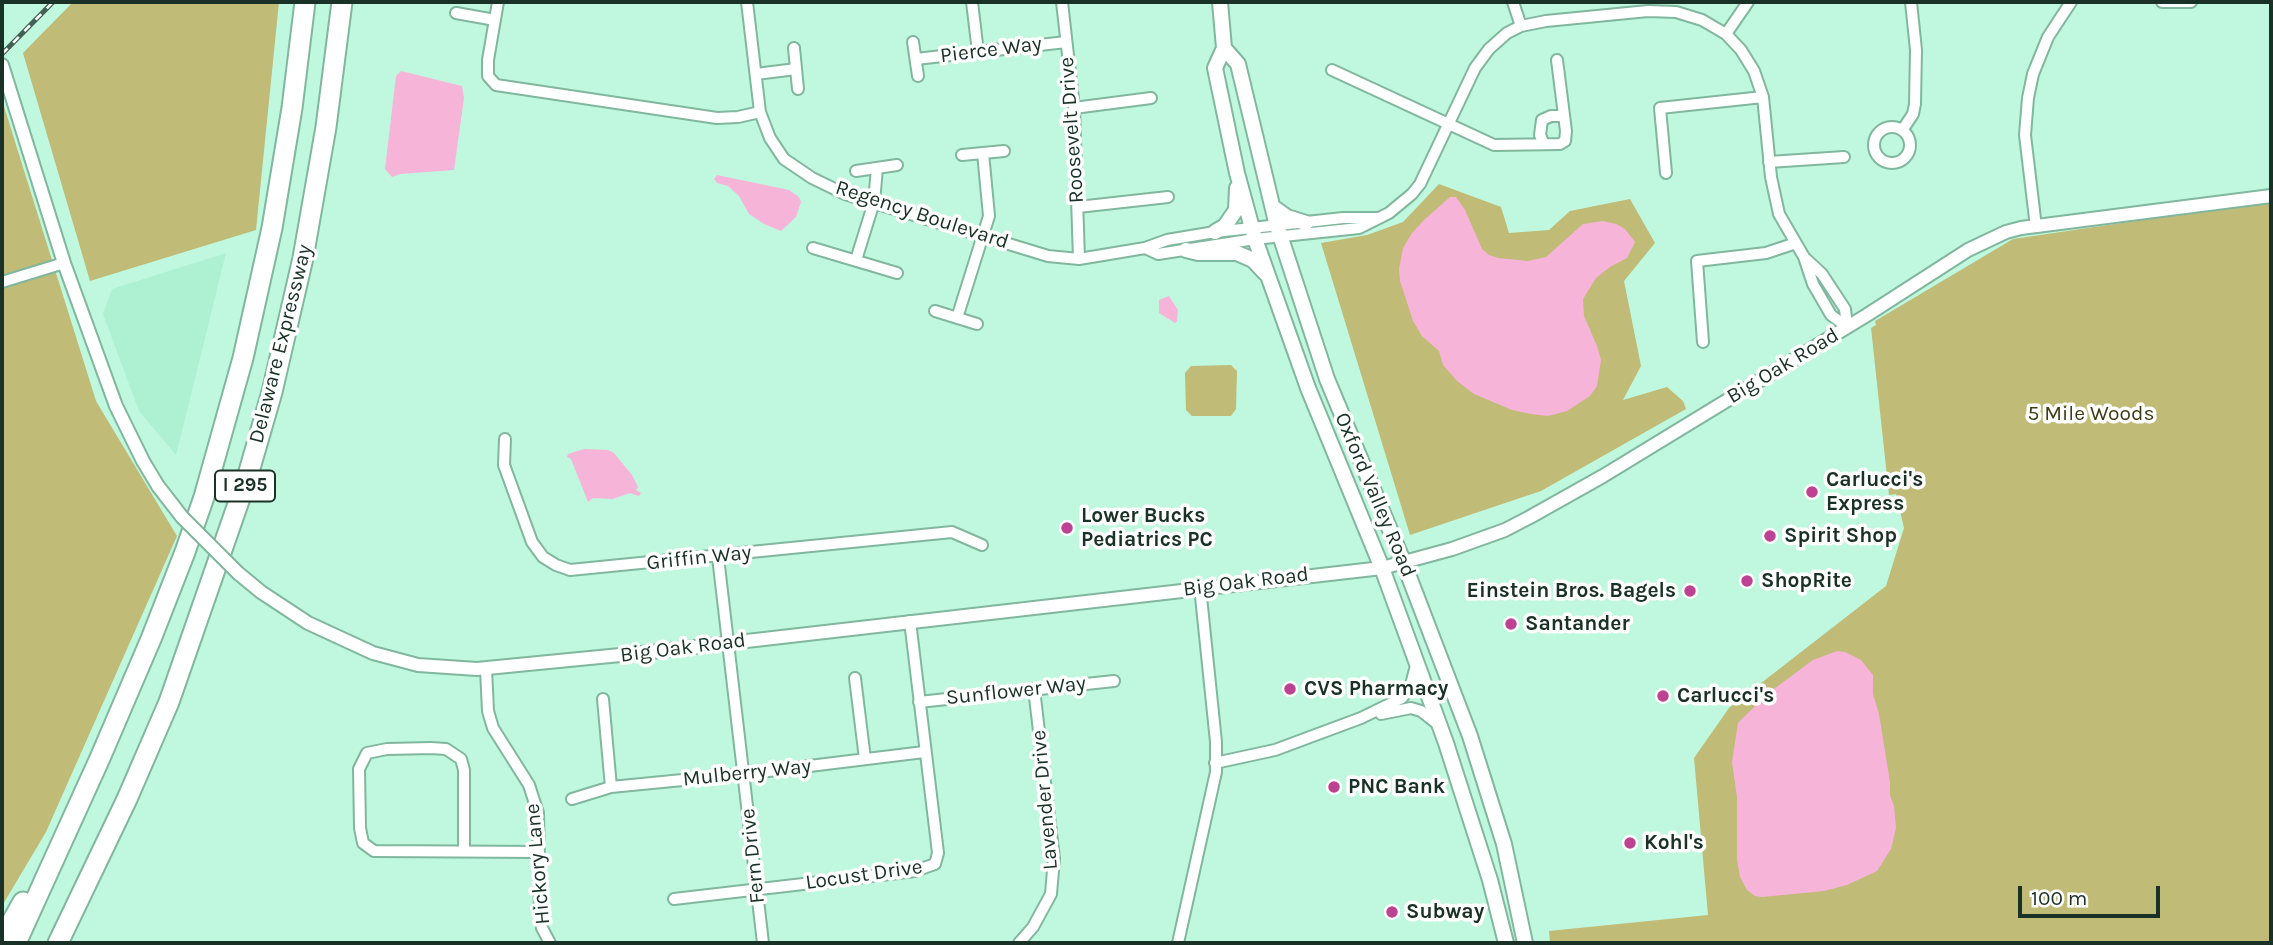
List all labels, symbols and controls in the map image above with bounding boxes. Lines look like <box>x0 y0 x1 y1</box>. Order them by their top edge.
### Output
street label: Pierce Way <box>939 31 1043 69</box>
street label: Roosevelt Drive <box>1054 56 1090 204</box>
street label: Regency Boulevard <box>832 175 1012 255</box>
street label: Delaware Expressway <box>244 242 318 446</box>
street label: Big Oak Road <box>1722 323 1844 409</box>
park label: 5 Mile Woods <box>2027 401 2155 427</box>
street label: Oxford Valley Road <box>1329 409 1421 581</box>
place label: Carlucci's Express <box>1826 467 1923 517</box>
road number: I 295 <box>215 471 275 502</box>
marker: Carlucci's Express <box>1804 484 1820 500</box>
place label: Lower Bucks Pediatrics PC <box>1081 503 1213 553</box>
marker: Lower Bucks Pediatrics PC <box>1059 520 1075 536</box>
place label: Spirit Shop <box>1784 523 1897 549</box>
marker: Spirit Shop <box>1762 528 1778 544</box>
street label: Griffin Way <box>645 540 753 576</box>
street label: Big Oak Road <box>1182 562 1310 602</box>
place label: ShopRite <box>1761 568 1852 594</box>
marker: ShopRite <box>1739 573 1755 589</box>
place label: Einstein Bros. Bagels <box>1467 578 1676 604</box>
marker: Einstein Bros. Bagels <box>1682 583 1698 599</box>
place label: Santander <box>1525 611 1630 637</box>
marker: Santander <box>1503 616 1519 632</box>
street label: Big Oak Road <box>619 628 747 668</box>
street label: Sunflower Way <box>945 671 1087 711</box>
place label: CVS Pharmacy <box>1304 676 1448 702</box>
marker: CVS Pharmacy <box>1282 681 1298 697</box>
place label: Carlucci's <box>1677 683 1774 709</box>
marker: Carlucci's <box>1655 688 1671 704</box>
street label: Lavender Drive <box>1026 729 1064 871</box>
street label: Mulberry Way <box>682 754 812 792</box>
place label: PNC Bank <box>1348 774 1445 800</box>
marker: PNC Bank <box>1326 779 1342 795</box>
street label: Hickory Lane <box>520 802 556 926</box>
street label: Fern Drive <box>735 807 771 905</box>
place label: Kohl's <box>1644 830 1704 856</box>
marker: Kohl's <box>1622 835 1638 851</box>
street label: Locust Drive <box>804 854 924 896</box>
scale bar <box>2021 872 2163 916</box>
text: 100 m <box>2031 886 2088 910</box>
place label: Subway <box>1406 899 1484 925</box>
marker: Subway <box>1384 904 1400 920</box>

